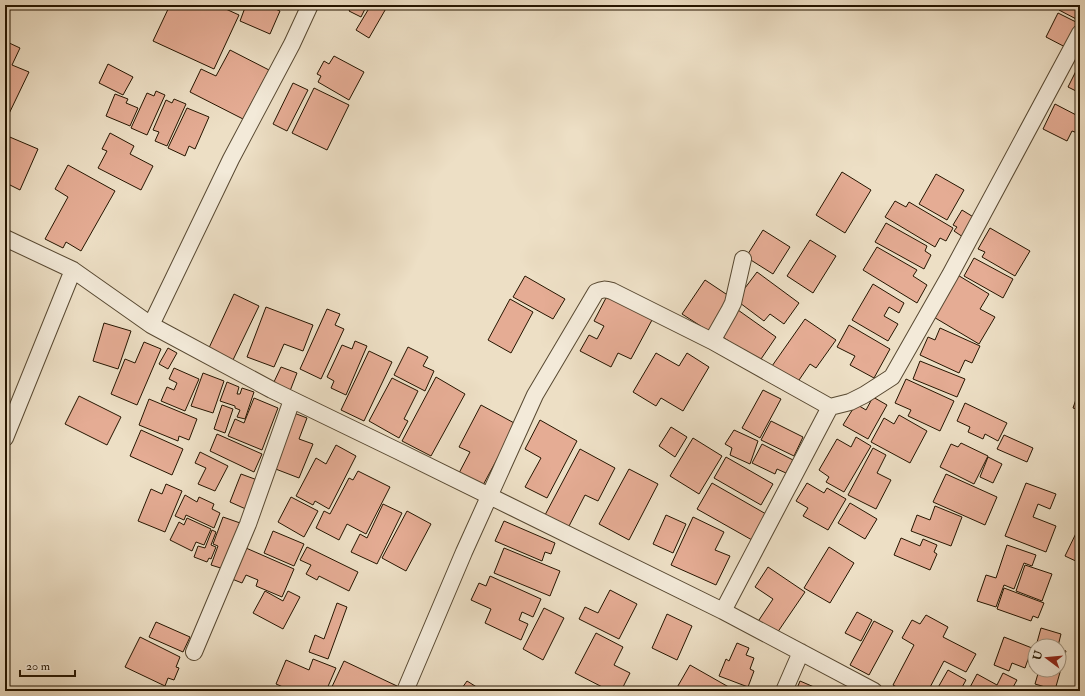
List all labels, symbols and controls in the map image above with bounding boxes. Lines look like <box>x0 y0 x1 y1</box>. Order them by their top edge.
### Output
north arrow <box>1027 638 1067 678</box>
text: U <box>1030 648 1046 662</box>
scale bar <box>20 652 75 678</box>
text: 20 m <box>26 659 51 674</box>

